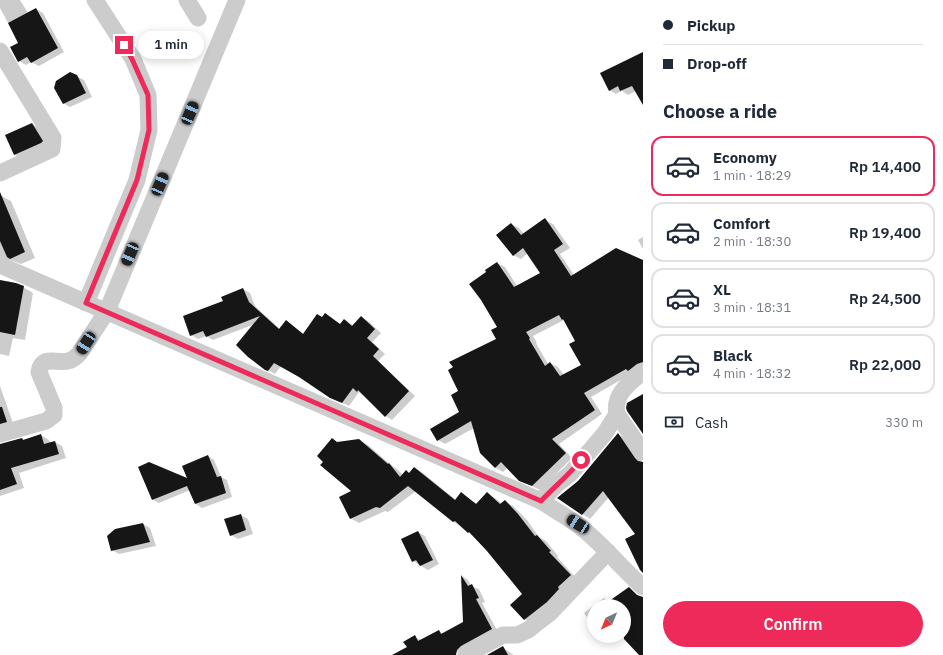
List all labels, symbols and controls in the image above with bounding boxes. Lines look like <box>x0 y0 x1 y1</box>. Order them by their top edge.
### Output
text: Pickup <box>687 16 735 35</box>
callout: 1 min <box>138 31 204 59</box>
route end <box>115 36 133 54</box>
text: 1 min <box>154 36 188 53</box>
text: Drop-off <box>687 54 747 73</box>
car <box>180 100 200 126</box>
text: Choose a ride <box>663 100 777 123</box>
icon: car <box>665 148 701 184</box>
text: Economy <box>713 148 777 167</box>
text: Rp 14,400 <box>849 157 921 176</box>
text: 1 min · 18:29 <box>713 167 791 184</box>
car <box>150 171 170 197</box>
icon: car <box>665 214 701 250</box>
text: Comfort <box>713 214 770 233</box>
text: Rp 19,400 <box>849 223 921 242</box>
text: 2 min · 18:30 <box>713 233 791 250</box>
car <box>120 241 140 267</box>
icon: car <box>665 280 701 316</box>
text: XL <box>713 280 731 299</box>
text: Rp 24,500 <box>849 289 921 308</box>
text: 3 min · 18:31 <box>713 299 791 316</box>
car <box>74 330 98 356</box>
icon: car <box>665 346 701 382</box>
text: Black <box>713 346 753 365</box>
text: Rp 22,000 <box>849 355 921 374</box>
text: 4 min · 18:32 <box>713 365 791 382</box>
icon: cash <box>663 411 685 433</box>
text: Cash <box>695 413 728 432</box>
text: 330 m <box>885 414 923 431</box>
route start <box>572 451 590 469</box>
car <box>565 513 591 535</box>
north arrow <box>587 599 631 643</box>
map controls <box>587 599 631 643</box>
button: Confirm <box>663 601 923 647</box>

